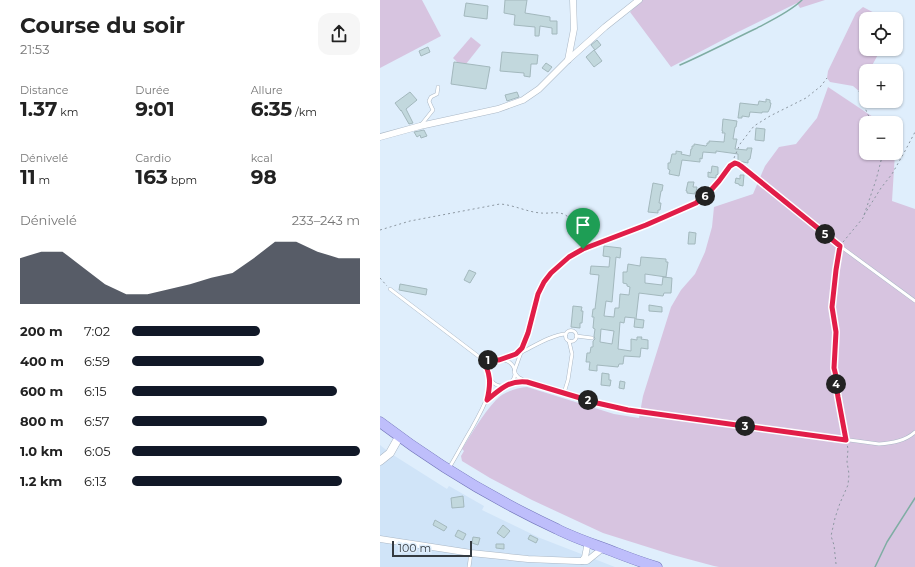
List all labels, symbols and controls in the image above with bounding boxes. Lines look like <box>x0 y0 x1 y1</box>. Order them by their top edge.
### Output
text: Course du soir <box>20 12 185 39</box>
map controls <box>859 12 903 160</box>
button: locate <box>859 12 903 56</box>
button: share <box>318 13 360 55</box>
text: 21:53 <box>20 41 49 57</box>
button: + <box>859 64 903 108</box>
text: Distance <box>20 83 68 97</box>
text: Durée <box>135 83 169 97</box>
text: Allure <box>251 83 283 97</box>
text: 1.37 <box>20 97 57 121</box>
text: 9:01 <box>135 97 175 121</box>
text: 6:35 <box>251 97 292 121</box>
text: km <box>57 105 78 119</box>
text: /km <box>292 105 317 119</box>
button: − <box>859 116 903 160</box>
text: Dénivelé <box>20 151 68 165</box>
text: Cardio <box>135 151 171 165</box>
text: kcal <box>251 151 273 165</box>
text: 11 <box>20 165 36 189</box>
text: 163 <box>135 165 168 189</box>
text: 98 <box>251 165 277 189</box>
text: m <box>36 173 50 187</box>
text: bpm <box>168 173 197 187</box>
pin: 6 <box>695 186 715 206</box>
text: 6 <box>701 189 709 203</box>
pin <box>566 208 600 249</box>
text: Dénivelé <box>20 212 77 228</box>
text: 233–243 m <box>292 212 360 228</box>
icon: arrive <box>572 214 594 236</box>
pin: 5 <box>815 224 835 244</box>
text: 5 <box>822 227 828 241</box>
text: 200 m <box>20 323 63 339</box>
text: 7:02 <box>84 323 110 339</box>
pin: 1 <box>478 350 498 370</box>
text: 400 m <box>20 353 64 369</box>
text: 6:59 <box>84 353 110 369</box>
text: 1 <box>486 353 490 367</box>
pin: 4 <box>826 374 846 394</box>
text: 4 <box>832 377 840 391</box>
text: 600 m <box>20 383 63 399</box>
text: 6:15 <box>84 383 107 399</box>
pin: 2 <box>578 390 598 410</box>
text: 2 <box>585 393 591 407</box>
text: 800 m <box>20 413 64 429</box>
text: 6:57 <box>84 413 110 429</box>
pin: 3 <box>735 416 755 436</box>
text: 3 <box>742 419 748 433</box>
text: 1.0 km <box>20 443 63 459</box>
text: 6:05 <box>84 443 111 459</box>
text: 1.2 km <box>20 473 62 489</box>
text: 6:13 <box>84 473 107 489</box>
scale bar <box>392 539 472 558</box>
text: 100 m <box>398 541 431 555</box>

